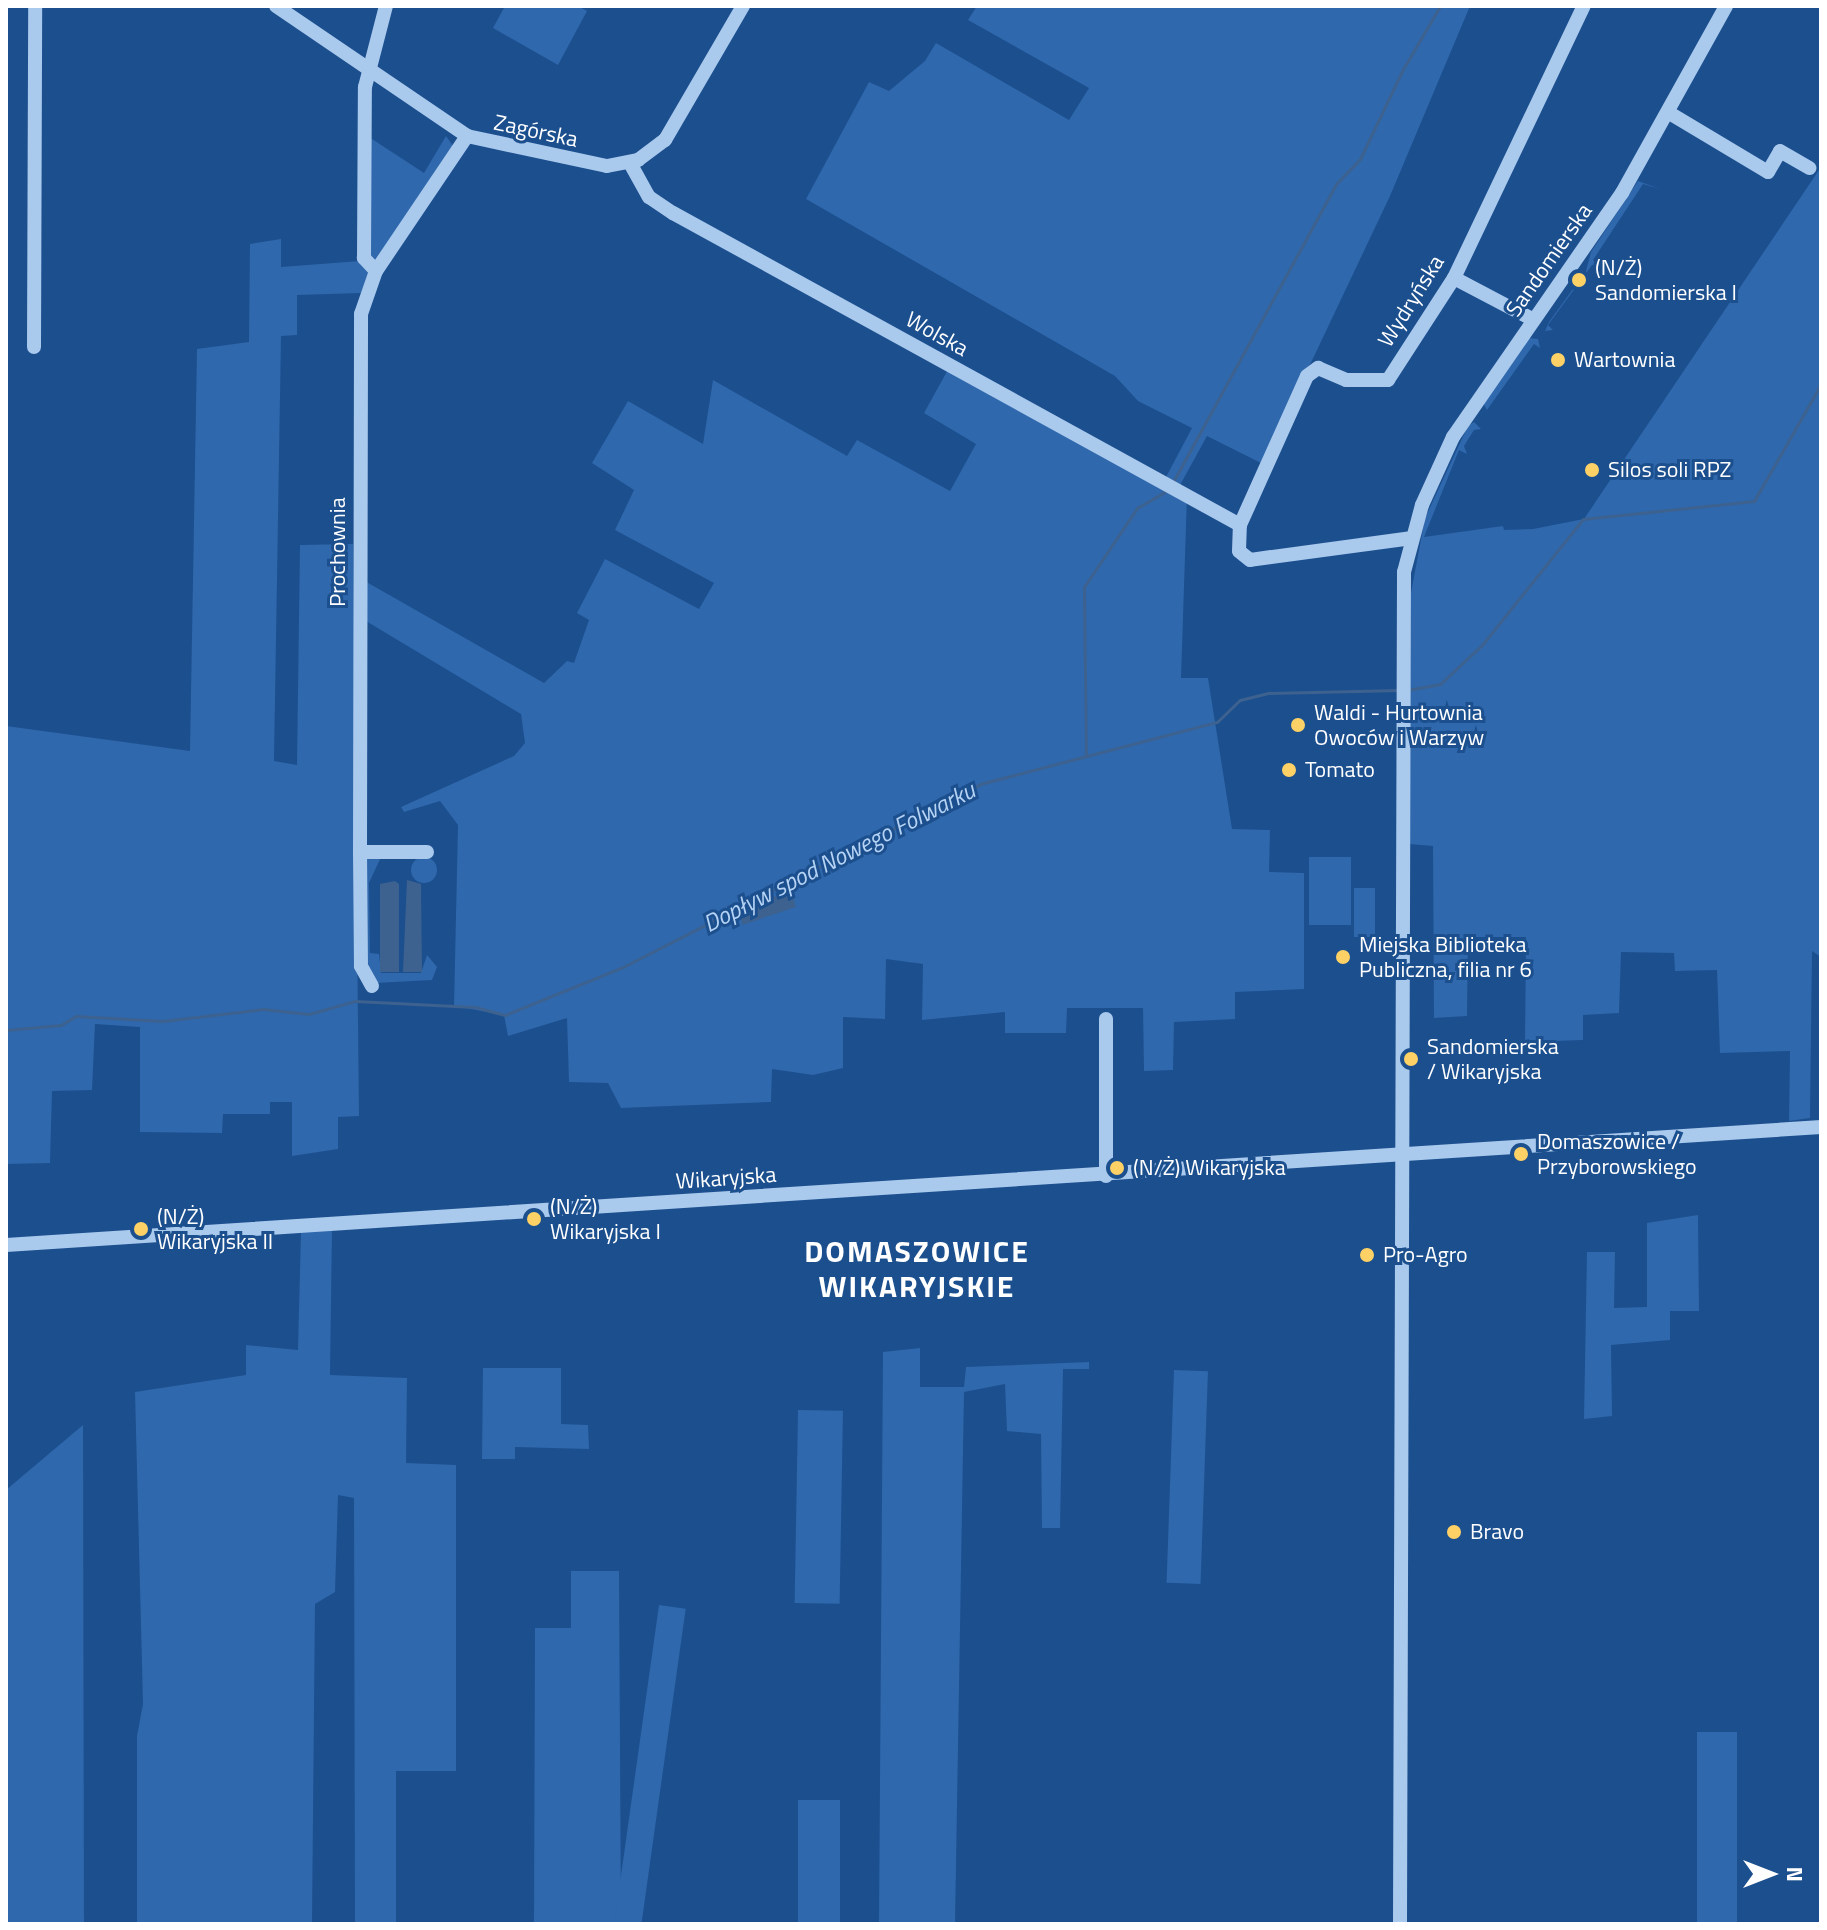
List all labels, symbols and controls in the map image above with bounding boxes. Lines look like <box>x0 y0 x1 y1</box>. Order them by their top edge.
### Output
street label: Zagórska <box>492 109 580 153</box>
street label: Sandomierska <box>1500 198 1598 322</box>
street label: Wydryńska <box>1372 250 1450 352</box>
place label: (N/Ż) Sandomierska I <box>1595 254 1737 306</box>
marker: (N/Ż) Sandomierska I <box>1570 271 1588 289</box>
street label: Wolska <box>901 306 973 362</box>
place label: Wartownia <box>1574 347 1675 373</box>
marker: Wartownia <box>1549 351 1567 369</box>
place label: Silos soli RPZ <box>1608 457 1731 483</box>
marker: Silos soli RPZ <box>1583 461 1601 479</box>
street label: Prochownia <box>325 497 351 607</box>
place label: Waldi - Hurtownia Owoców i Warzyw <box>1314 699 1484 750</box>
marker: Waldi - Hurtownia Owoców i Warzyw <box>1289 716 1307 734</box>
place label: Tomato <box>1305 757 1375 783</box>
marker: Tomato <box>1280 761 1298 779</box>
water label: Dopływ spod Nowego Folwarku <box>698 776 980 938</box>
place label: Miejska Biblioteka Publiczna, filia nr 6 <box>1359 931 1532 982</box>
marker: Miejska Biblioteka Publiczna, filia nr 6 <box>1334 948 1352 966</box>
place label: Sandomierska / Wikaryjska <box>1427 1033 1559 1084</box>
marker: Sandomierska / Wikaryjska <box>1402 1050 1420 1068</box>
place label: Domaszowice / Przyborowskiego <box>1537 1128 1697 1180</box>
marker: Domaszowice / Przyborowskiego <box>1512 1145 1530 1163</box>
place label: (N/Ż) Wikaryjska <box>1133 1155 1286 1181</box>
marker: (N/Ż) Wikaryjska <box>1108 1159 1126 1177</box>
street label: Wikaryjska <box>675 1161 777 1195</box>
place label: (N/Ż) Wikaryjska I <box>550 1193 661 1244</box>
place label: (N/Ż) Wikaryjska II <box>157 1203 273 1254</box>
marker: (N/Ż) Wikaryjska I <box>525 1210 543 1228</box>
marker: (N/Ż) Wikaryjska II <box>132 1220 150 1238</box>
district label: DOMASZOWICE WIKARYJSKIE <box>804 1233 1030 1304</box>
place label: Pro-Agro <box>1383 1242 1468 1268</box>
marker: Pro-Agro <box>1358 1246 1376 1264</box>
place label: Bravo <box>1470 1519 1524 1545</box>
marker: Bravo <box>1445 1523 1463 1541</box>
north arrow <box>1731 1834 1811 1914</box>
text: N <box>1778 1866 1812 1882</box>

